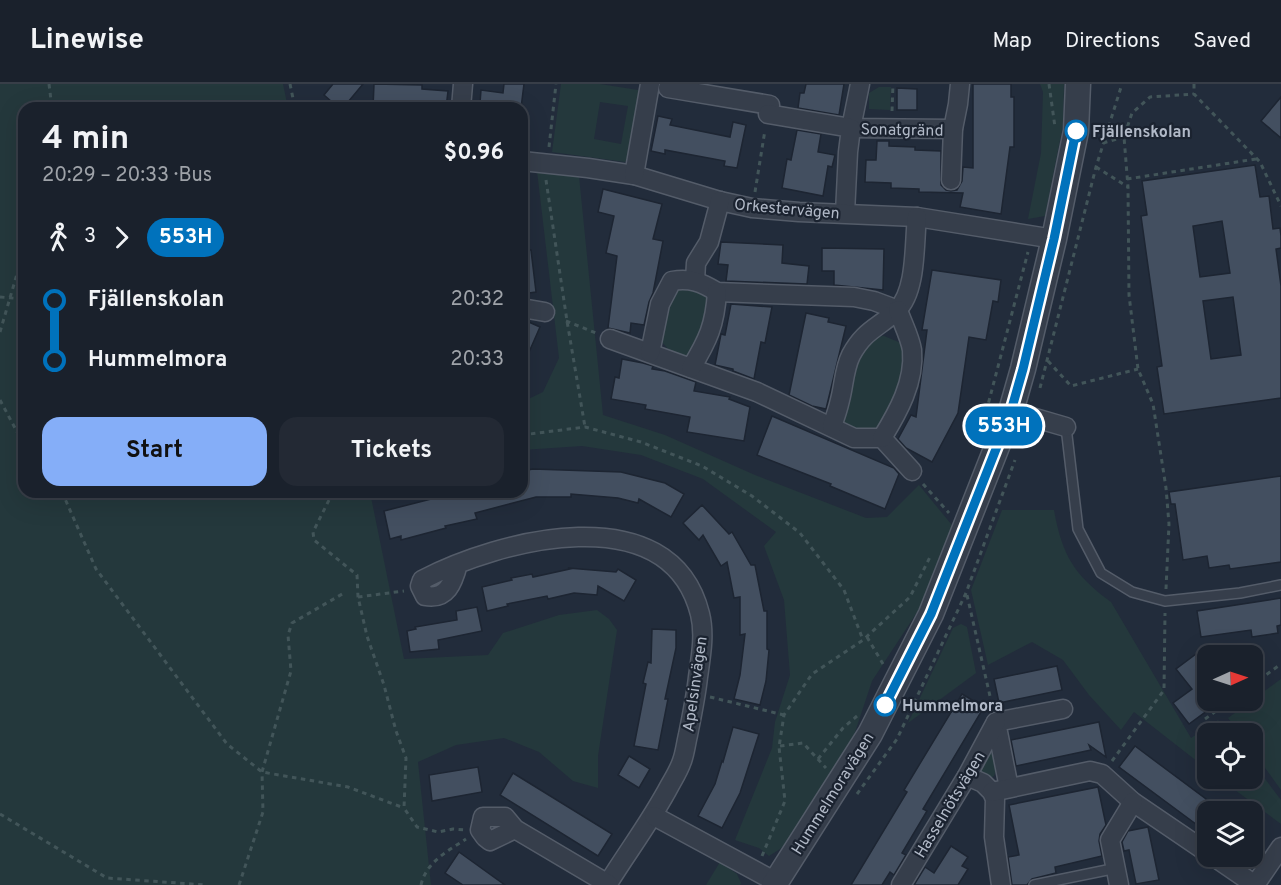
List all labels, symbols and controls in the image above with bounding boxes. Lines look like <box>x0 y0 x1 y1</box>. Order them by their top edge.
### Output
text: Linewise <box>30 23 144 59</box>
text: Map <box>992 28 1032 55</box>
text: Directions <box>1065 28 1160 55</box>
text: Saved <box>1193 28 1251 55</box>
text: 4 min <box>42 119 129 161</box>
street label: Sonatgränd <box>860 120 944 142</box>
marker: Fjällenskolan <box>1065 120 1087 142</box>
place label: Fjällenskolan <box>1092 123 1191 143</box>
text: $0.96 <box>444 140 504 167</box>
text: 20:29 – 20:33 · Bus <box>42 163 212 189</box>
street label: Orkestervägen <box>733 195 840 225</box>
icon: walk <box>42 221 75 254</box>
icon: forward <box>105 221 138 254</box>
text: 3 <box>84 224 96 250</box>
text: 553H <box>159 224 212 251</box>
text: Fjällenskolan <box>88 287 224 314</box>
text: 20:32 <box>451 287 504 313</box>
text: Hummelmora <box>88 347 227 374</box>
text: 20:33 <box>450 347 504 373</box>
line badge: 553H <box>962 406 1046 446</box>
text: 553H <box>977 413 1031 440</box>
button: Start <box>42 417 267 486</box>
button: Tickets <box>279 417 504 486</box>
street label: Apelsinvägen <box>679 635 713 733</box>
north arrow <box>1197 645 1263 711</box>
map controls <box>1197 645 1263 867</box>
marker: Hummelmora <box>874 694 896 716</box>
place label: Hummelmora <box>902 697 1003 717</box>
button: locate <box>1197 723 1263 789</box>
street label: Hummelmoravägen <box>788 729 879 859</box>
street label: Hasselnötsvägen <box>911 748 990 862</box>
button: layers <box>1197 801 1263 867</box>

